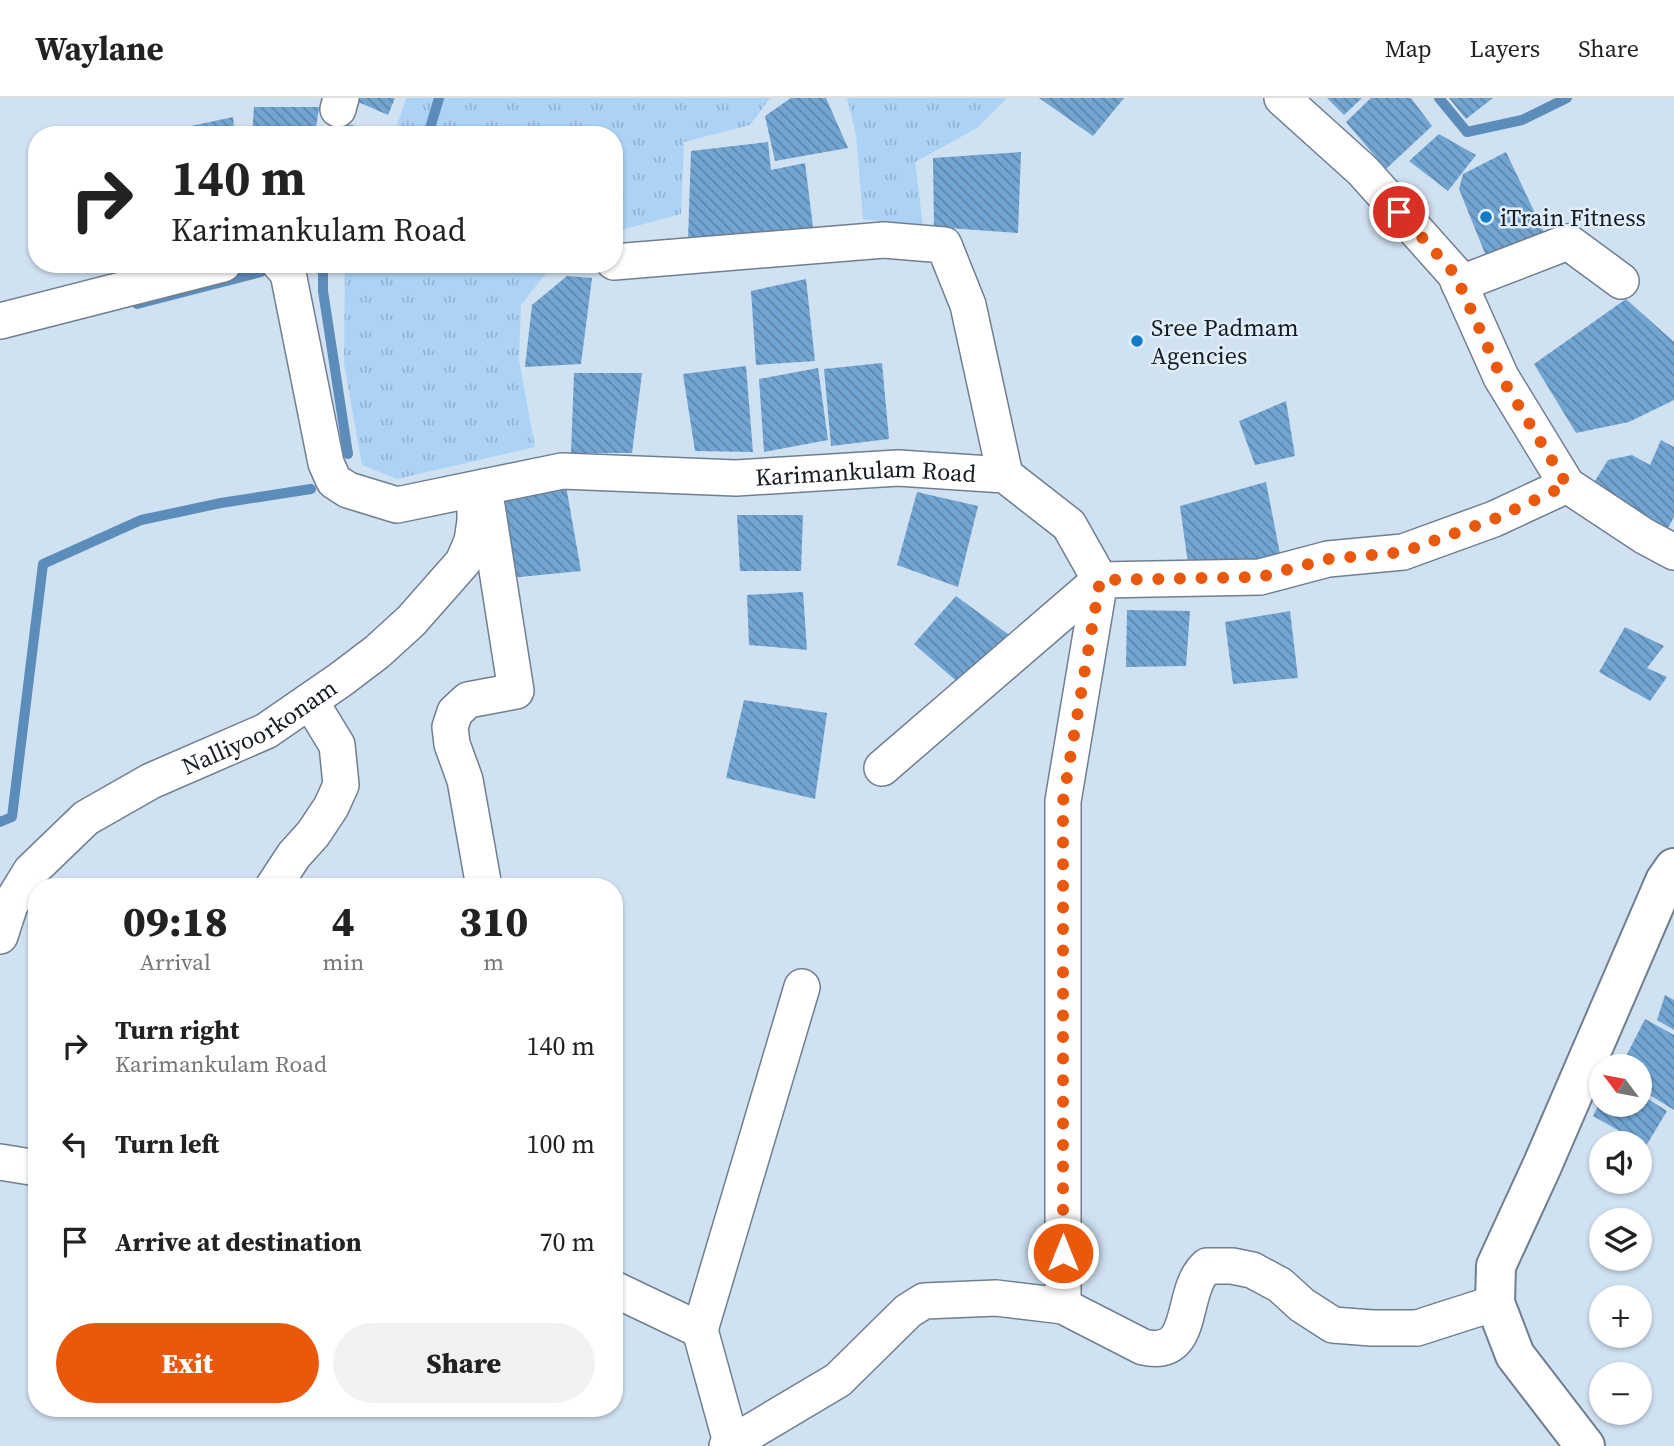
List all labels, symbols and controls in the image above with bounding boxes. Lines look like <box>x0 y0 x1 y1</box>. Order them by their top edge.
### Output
text: Waylane <box>35 26 164 71</box>
text: Map <box>1385 32 1432 65</box>
text: Layers <box>1470 32 1540 65</box>
text: Share <box>1578 32 1639 65</box>
text: 140 m <box>171 144 306 211</box>
icon: right <box>56 154 147 245</box>
pin <box>1369 182 1429 242</box>
icon: arrive <box>1380 193 1418 231</box>
place label: iTrain Fitness <box>1500 201 1646 234</box>
text: Karimankulam Road <box>171 208 466 252</box>
marker: iTrain Fitness <box>1478 209 1494 225</box>
place label: Sree Padmam Agencies <box>1151 311 1299 372</box>
marker: Sree Padmam Agencies <box>1129 333 1145 349</box>
street label: Karimankulam Road <box>754 451 978 493</box>
street label: Nalliyoorkonam <box>176 671 343 782</box>
text: 09:18 <box>123 892 228 950</box>
text: 4 <box>332 892 355 950</box>
text: 310 <box>459 892 528 950</box>
text: Arrival <box>140 946 211 978</box>
text: min <box>323 946 364 978</box>
text: m <box>483 946 504 978</box>
text: Turn right <box>115 1012 239 1048</box>
icon: right <box>56 1027 94 1065</box>
text: 140 m <box>527 1028 595 1064</box>
text: Karimankulam Road <box>115 1048 327 1080</box>
north arrow <box>1589 1054 1652 1116</box>
map controls <box>1589 1054 1652 1425</box>
icon: left <box>56 1125 94 1163</box>
text: Turn left <box>115 1126 219 1162</box>
text: 100 m <box>527 1126 595 1162</box>
button: sound <box>1589 1131 1652 1194</box>
button: layers <box>1589 1208 1652 1271</box>
position arrow <box>1026 1216 1100 1290</box>
icon: arrive <box>56 1223 94 1261</box>
text: Arrive at destination <box>115 1224 362 1260</box>
text: 70 m <box>540 1224 595 1260</box>
button: + <box>1589 1285 1652 1348</box>
button: Exit <box>56 1323 319 1403</box>
button: Share <box>333 1323 595 1403</box>
button: − <box>1589 1362 1652 1425</box>

